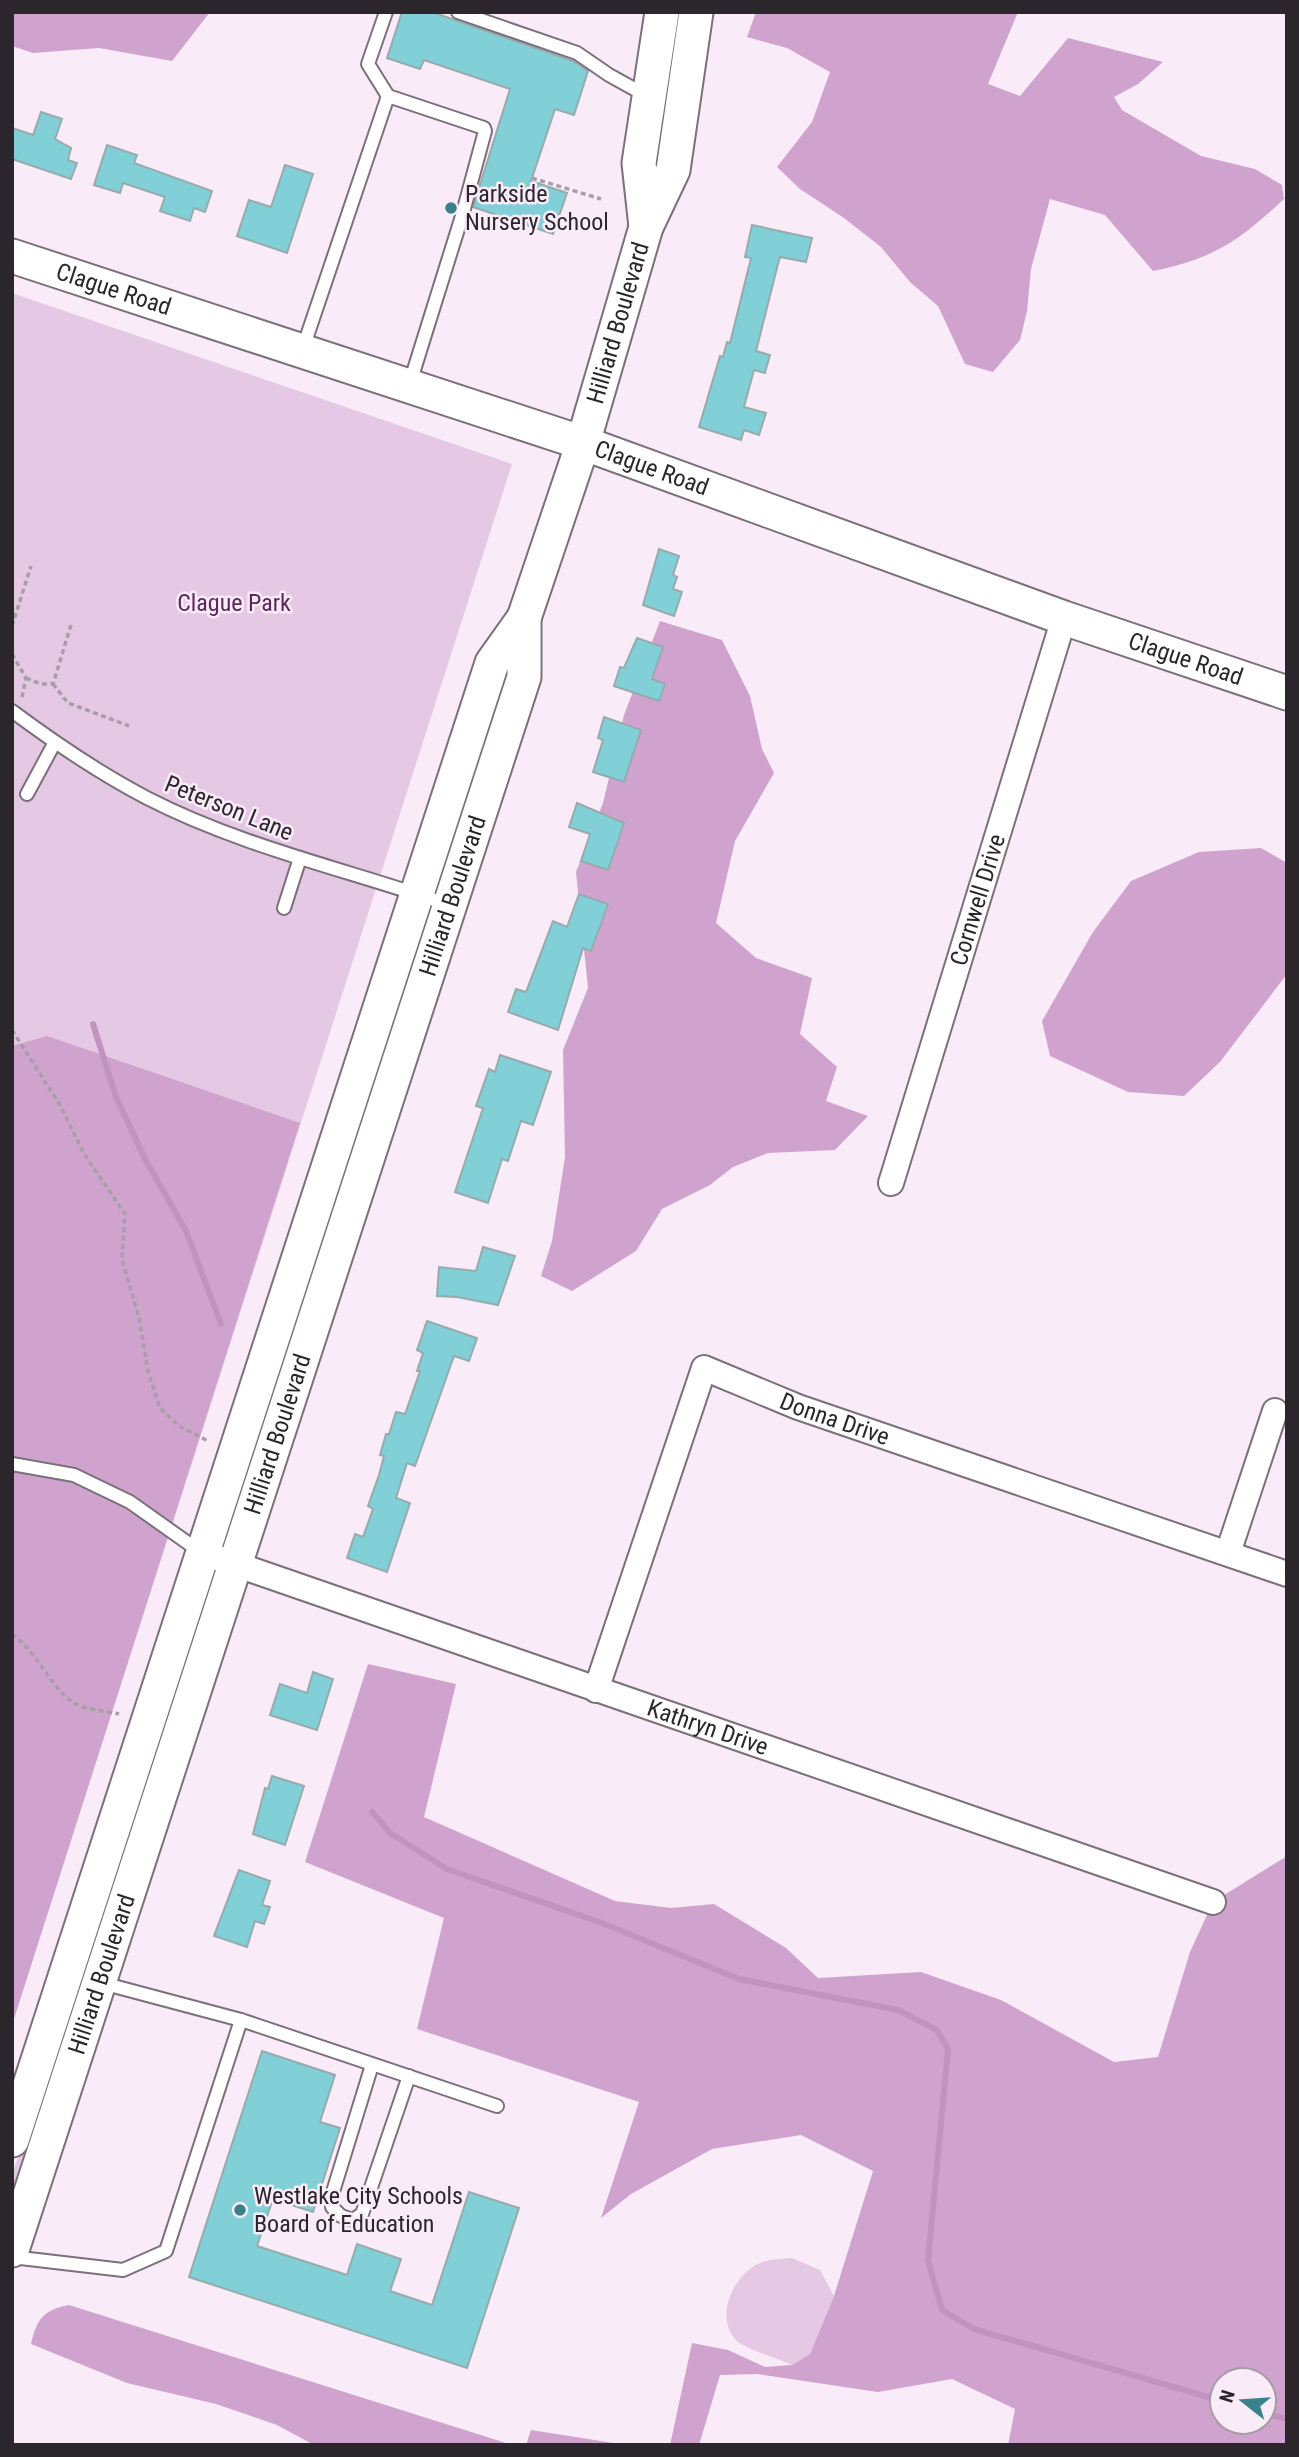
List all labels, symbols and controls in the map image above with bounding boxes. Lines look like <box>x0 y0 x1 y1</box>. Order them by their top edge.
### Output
place label: Parkside Nursery School <box>465 180 609 236</box>
marker: Parkside Nursery School <box>443 200 459 216</box>
street label: Hilliard Boulevard <box>581 239 655 407</box>
street label: Clague Road <box>53 257 175 321</box>
street label: Clague Road <box>591 435 712 502</box>
park label: Clague Park <box>177 589 291 617</box>
street label: Clague Road <box>1125 627 1247 691</box>
street label: Peterson Lane <box>161 770 297 846</box>
street label: Hilliard Boulevard <box>414 812 492 980</box>
street label: Cornwell Drive <box>944 831 1011 969</box>
street label: Hilliard Boulevard <box>238 1350 317 1518</box>
street label: Donna Drive <box>776 1387 893 1451</box>
street label: Kathryn Drive <box>644 1694 772 1761</box>
street label: Hilliard Boulevard <box>63 1891 141 2058</box>
place label: Westlake City Schools Board of Education <box>254 2182 463 2238</box>
marker: Westlake City Schools Board of Education <box>232 2202 248 2218</box>
north arrow <box>1208 2366 1278 2436</box>
text: N <box>1215 2387 1240 2405</box>

